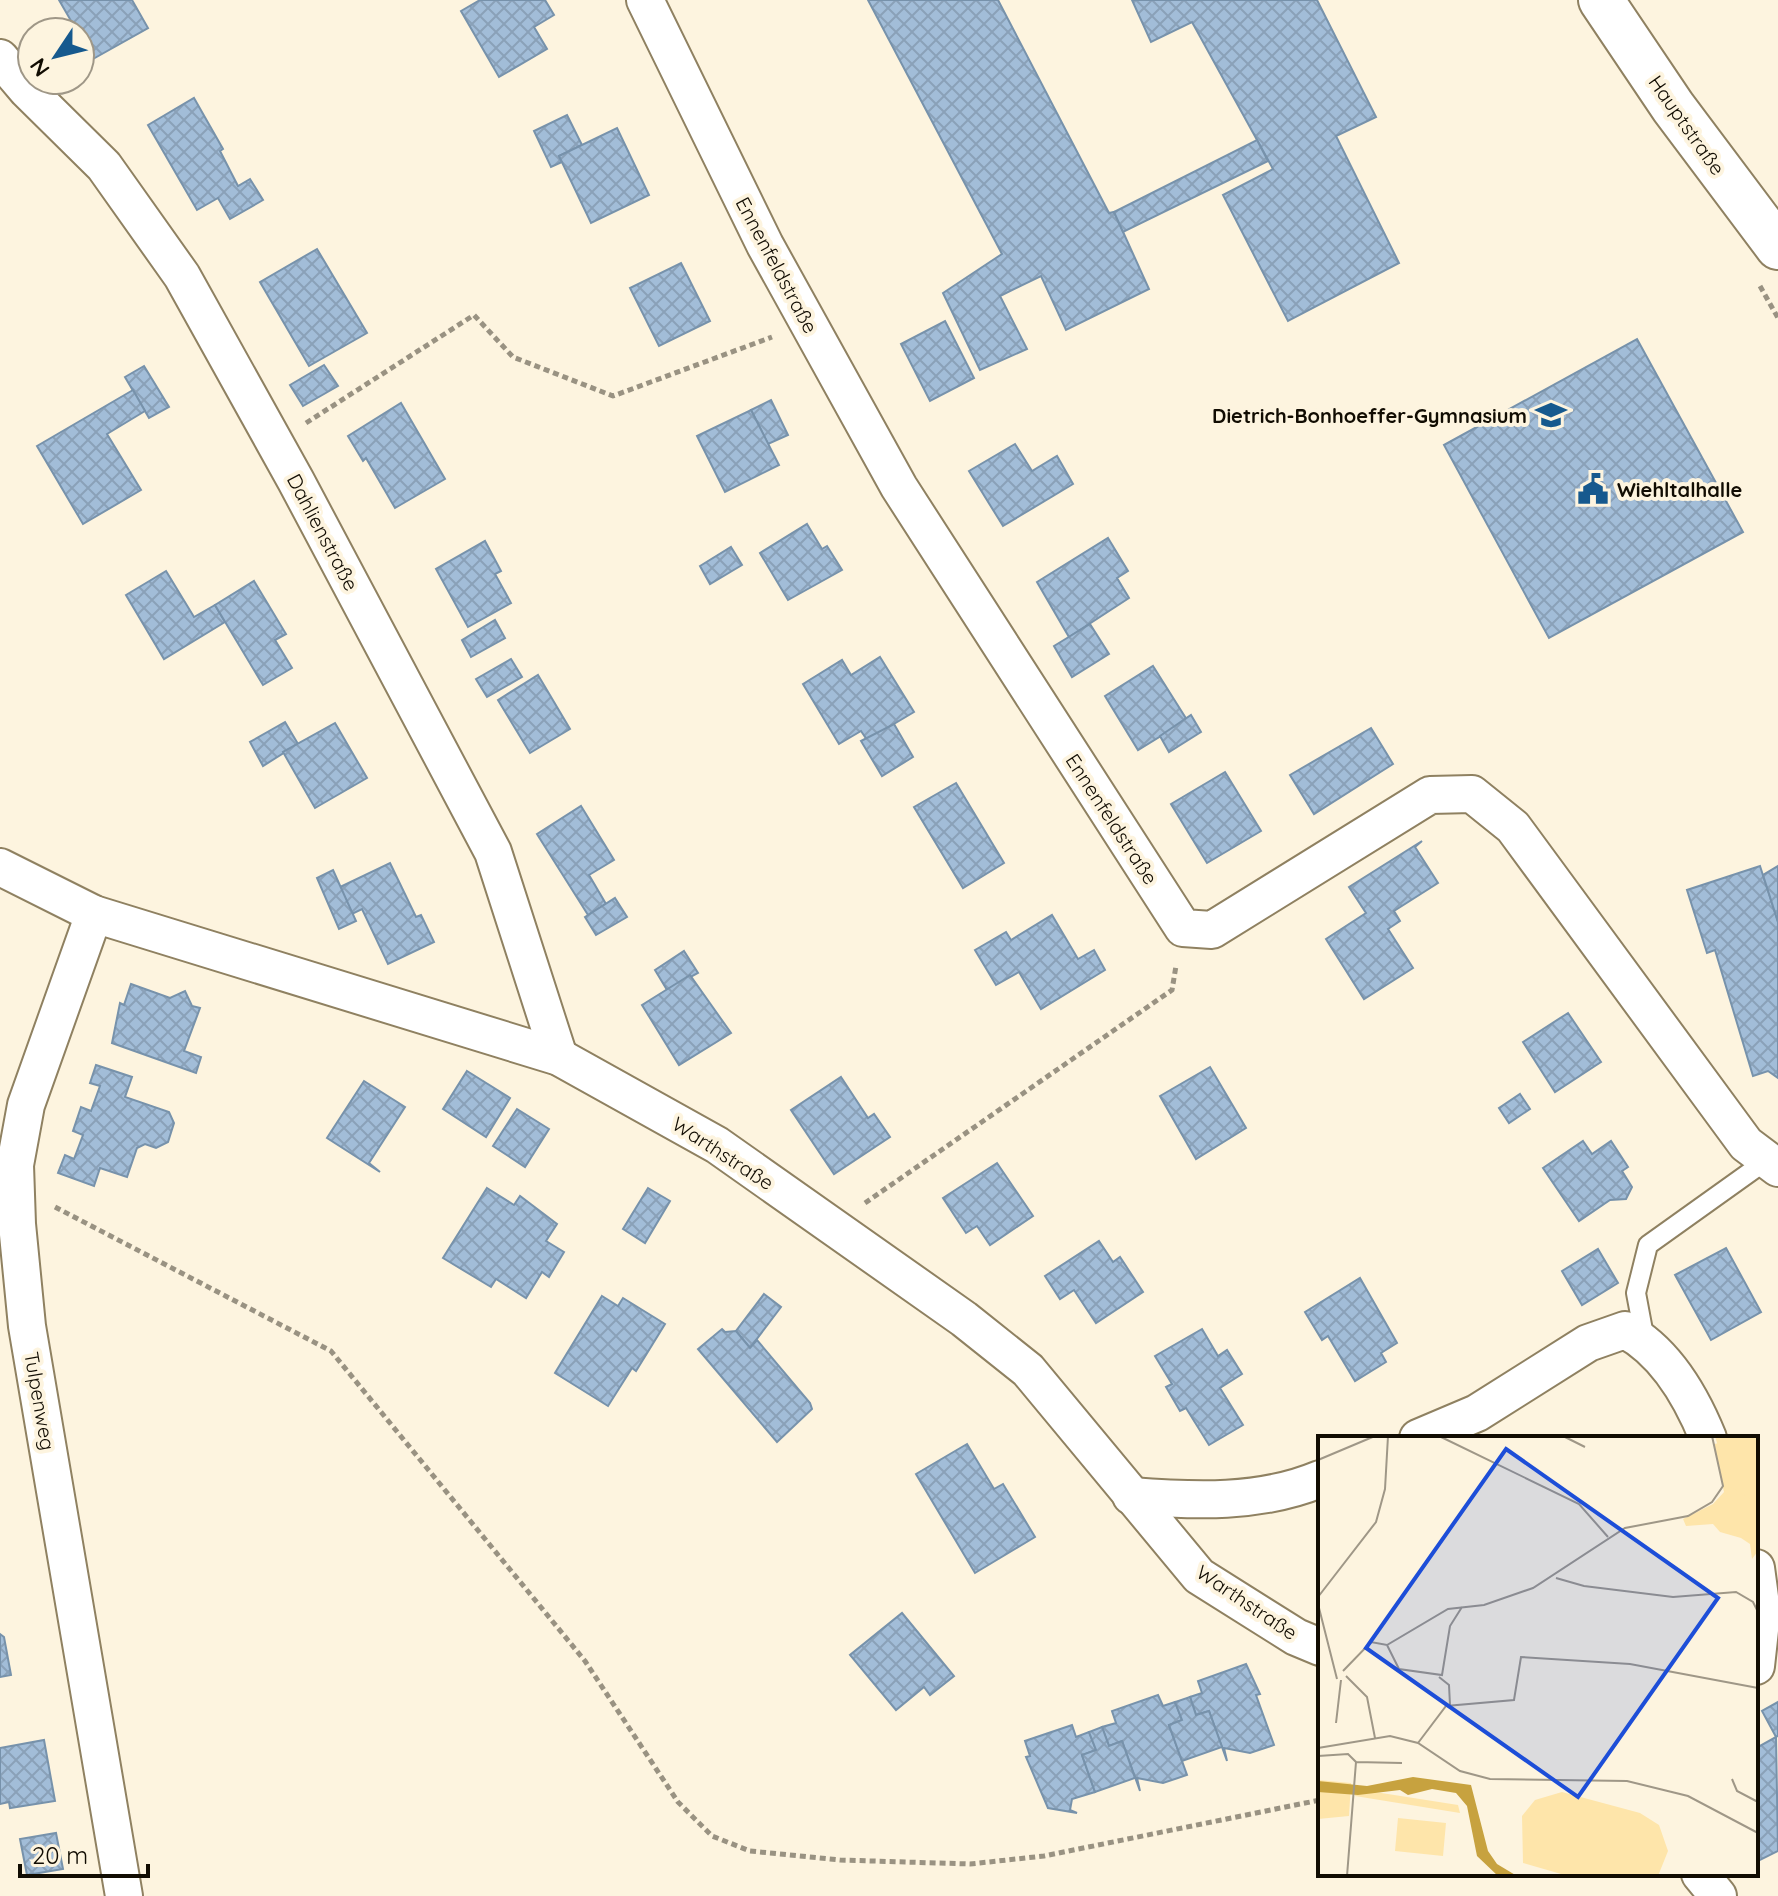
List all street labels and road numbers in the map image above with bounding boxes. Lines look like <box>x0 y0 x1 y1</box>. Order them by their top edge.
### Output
street label: Hauptstraße <box>1643 70 1731 180</box>
street label: Ennenfeldstraße <box>731 193 823 337</box>
street label: Dahlienstraße <box>282 469 364 595</box>
street label: Ennenfeldstraße <box>1060 749 1164 889</box>
street label: Warthstraße <box>667 1111 779 1195</box>
street label: Tulpenweg <box>19 1350 61 1452</box>
street label: Warthstraße <box>1192 1559 1302 1645</box>

